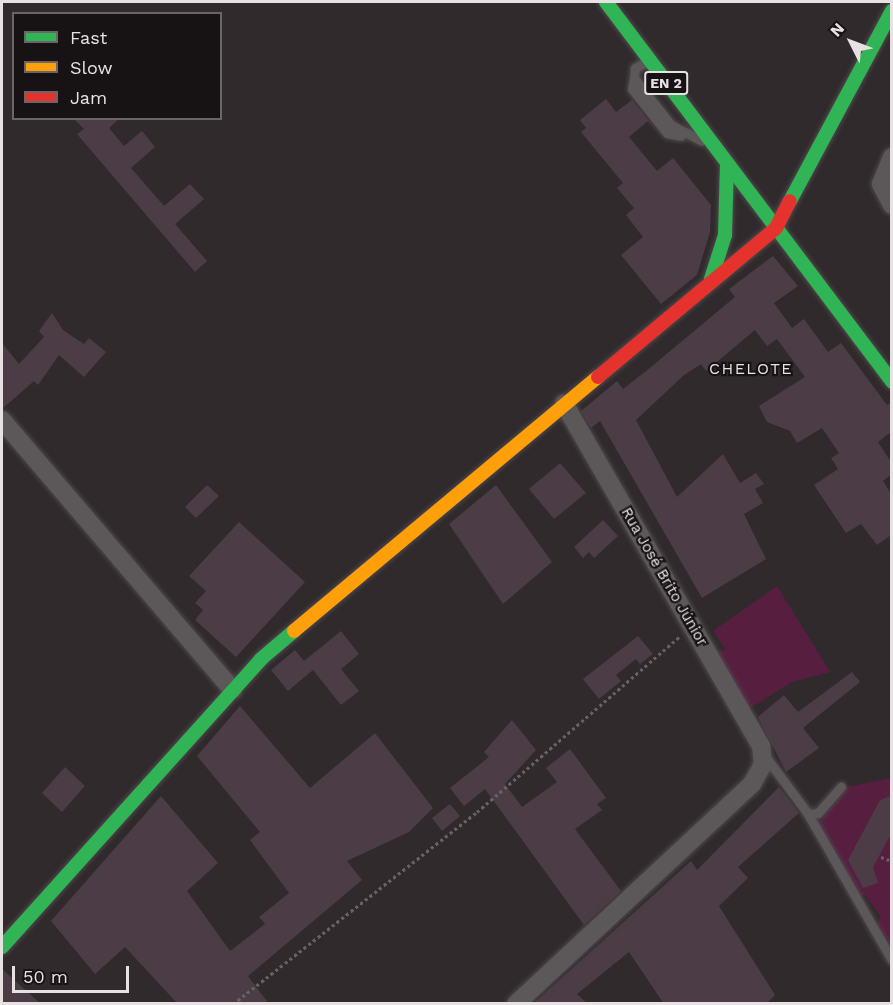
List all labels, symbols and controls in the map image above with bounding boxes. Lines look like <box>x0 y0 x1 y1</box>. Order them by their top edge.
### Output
legend <box>12 12 222 120</box>
north arrow <box>821 12 881 72</box>
text: N <box>826 19 848 40</box>
text: Fast <box>70 27 107 48</box>
text: Slow <box>70 57 113 78</box>
road number: EN 2 <box>644 72 688 94</box>
text: Jam <box>70 87 107 108</box>
district label: CHELOTE <box>709 359 793 379</box>
street label: Rua José Brito Júnior <box>617 504 711 650</box>
scale bar <box>15 954 132 992</box>
text: 50 m <box>23 966 68 987</box>

